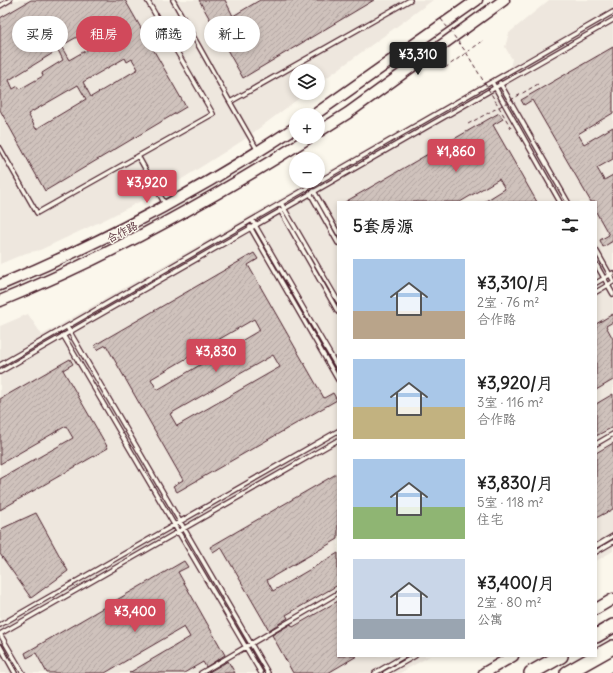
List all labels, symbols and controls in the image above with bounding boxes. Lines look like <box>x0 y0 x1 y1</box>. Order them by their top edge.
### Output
chip: 买房 <box>12 16 68 52</box>
chip: 租房 <box>76 16 132 52</box>
chip: 筛选 <box>140 16 196 52</box>
chip: 新上 <box>204 16 260 52</box>
pin: ¥3,310 <box>385 42 451 76</box>
text: ¥3,310 <box>399 46 437 63</box>
map controls <box>289 64 325 188</box>
button: layers <box>289 64 325 100</box>
button: + <box>289 108 325 144</box>
pin: ¥1,860 <box>423 139 489 173</box>
text: ¥1,860 <box>436 143 476 160</box>
button: − <box>289 152 325 188</box>
pin: ¥3,920 <box>114 170 180 204</box>
text: ¥3,920 <box>127 174 167 191</box>
icon: filters <box>559 214 581 236</box>
text: 5套房源 <box>353 215 414 237</box>
street label: 合作路 <box>104 218 140 246</box>
text: ¥3,310/月 <box>477 272 551 294</box>
icon: home <box>385 275 433 323</box>
text: 2室 · 76 m² <box>477 294 539 311</box>
text: 合作路 <box>477 311 516 328</box>
pin: ¥3,830 <box>183 339 249 373</box>
text: ¥3,830 <box>195 343 237 360</box>
text: ¥3,920/月 <box>477 372 553 394</box>
icon: home <box>385 375 433 423</box>
text: 3室 · 116 m² <box>477 394 544 411</box>
text: 合作路 <box>477 411 516 428</box>
text: ¥3,830/月 <box>477 472 554 494</box>
icon: home <box>385 475 433 523</box>
text: 5室 · 118 m² <box>477 494 544 511</box>
text: 住宅 <box>477 511 503 528</box>
text: ¥3,400/月 <box>477 572 555 594</box>
icon: home <box>385 575 433 623</box>
text: 2室 · 80 m² <box>477 594 542 611</box>
pin: ¥3,400 <box>102 599 168 633</box>
text: ¥3,400 <box>114 603 156 620</box>
text: 公寓 <box>477 611 503 628</box>

